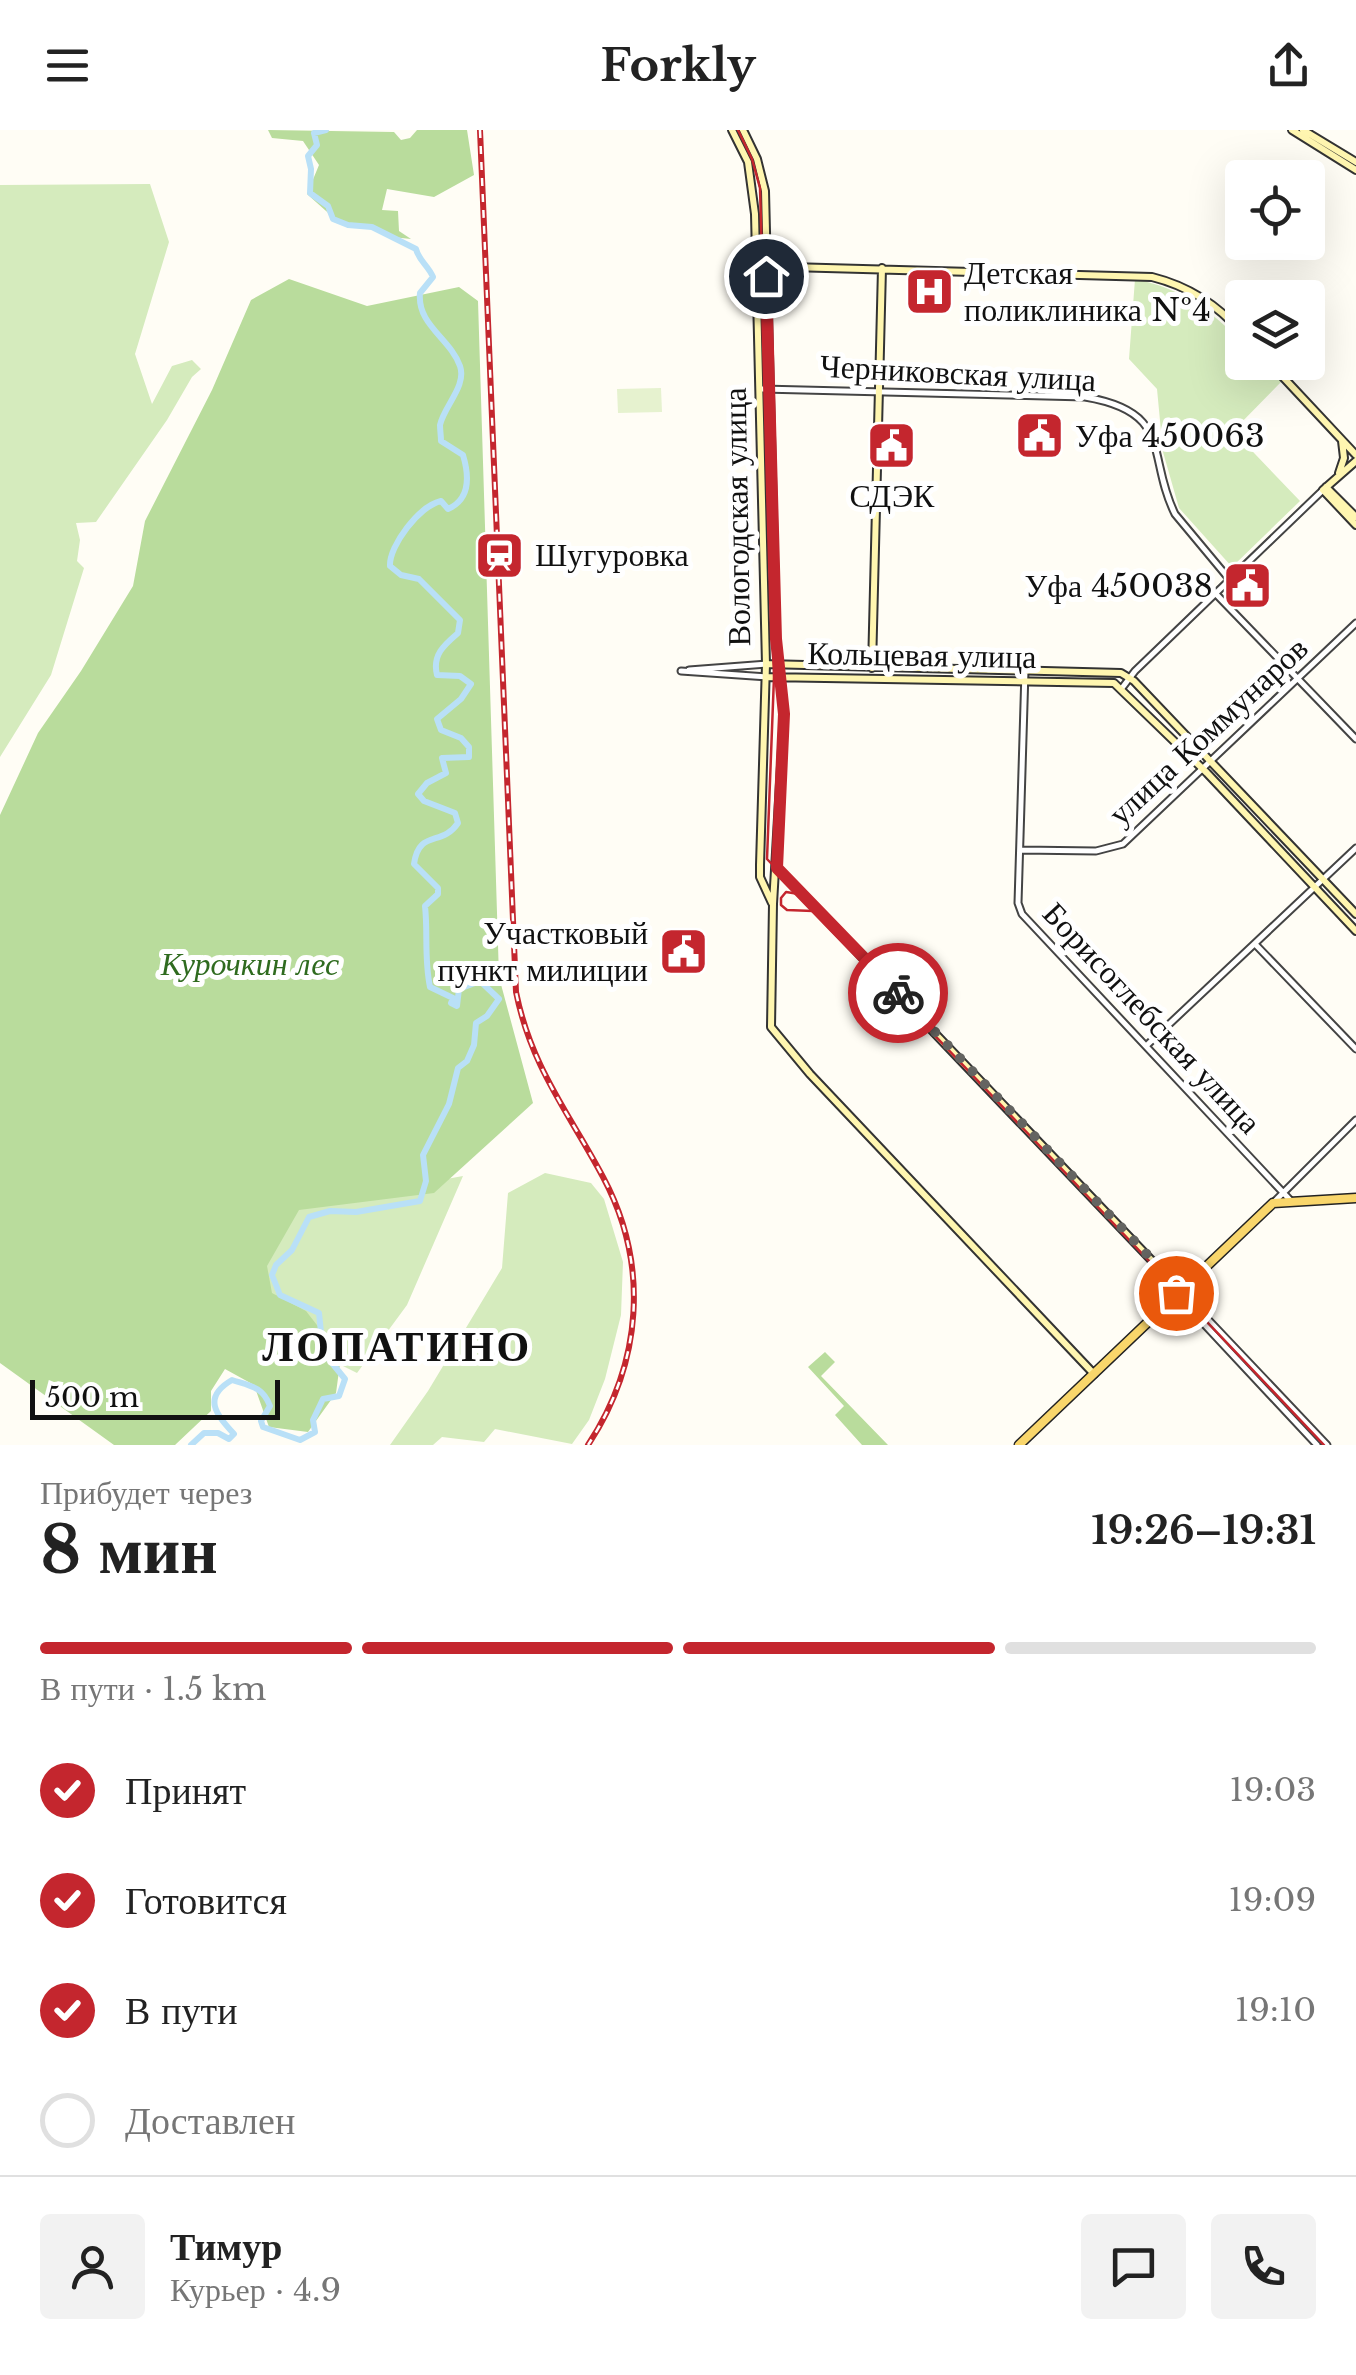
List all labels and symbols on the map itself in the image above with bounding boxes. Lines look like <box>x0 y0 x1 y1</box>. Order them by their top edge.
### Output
pin <box>724 234 809 319</box>
place label: Детская поликлиника №4 <box>964 253 1211 330</box>
hospital icon: Детская поликлиника №4 <box>903 265 955 317</box>
street label: Черниковская улица <box>819 346 1097 400</box>
street label: Вологодская улица <box>715 387 759 647</box>
public building icon: Уфа 450063 <box>1014 410 1066 462</box>
place label: Уфа 450063 <box>1075 416 1265 456</box>
public building icon: СДЭК <box>866 420 918 472</box>
place label: СДЭК <box>850 476 935 516</box>
station icon: Шугуровка <box>474 529 526 581</box>
place label: Шугуровка <box>535 535 689 575</box>
public building icon: Уфа 450038 <box>1222 560 1274 612</box>
place label: Уфа 450038 <box>1025 566 1213 606</box>
street label: улица Коммунаров <box>1100 628 1316 834</box>
street label: Кольцевая улица <box>807 633 1037 677</box>
street label: Борисоглебская улица <box>1034 894 1270 1142</box>
place label: Участковый пункт милиции <box>438 913 648 990</box>
public building icon: Участковый пункт милиции <box>657 925 709 977</box>
courier <box>848 943 948 1043</box>
park label: Курочкин лес <box>160 944 339 984</box>
pin <box>1134 1251 1219 1336</box>
district label: ЛОПАТИНО <box>262 1320 532 1372</box>
scale bar <box>30 1375 280 1420</box>

